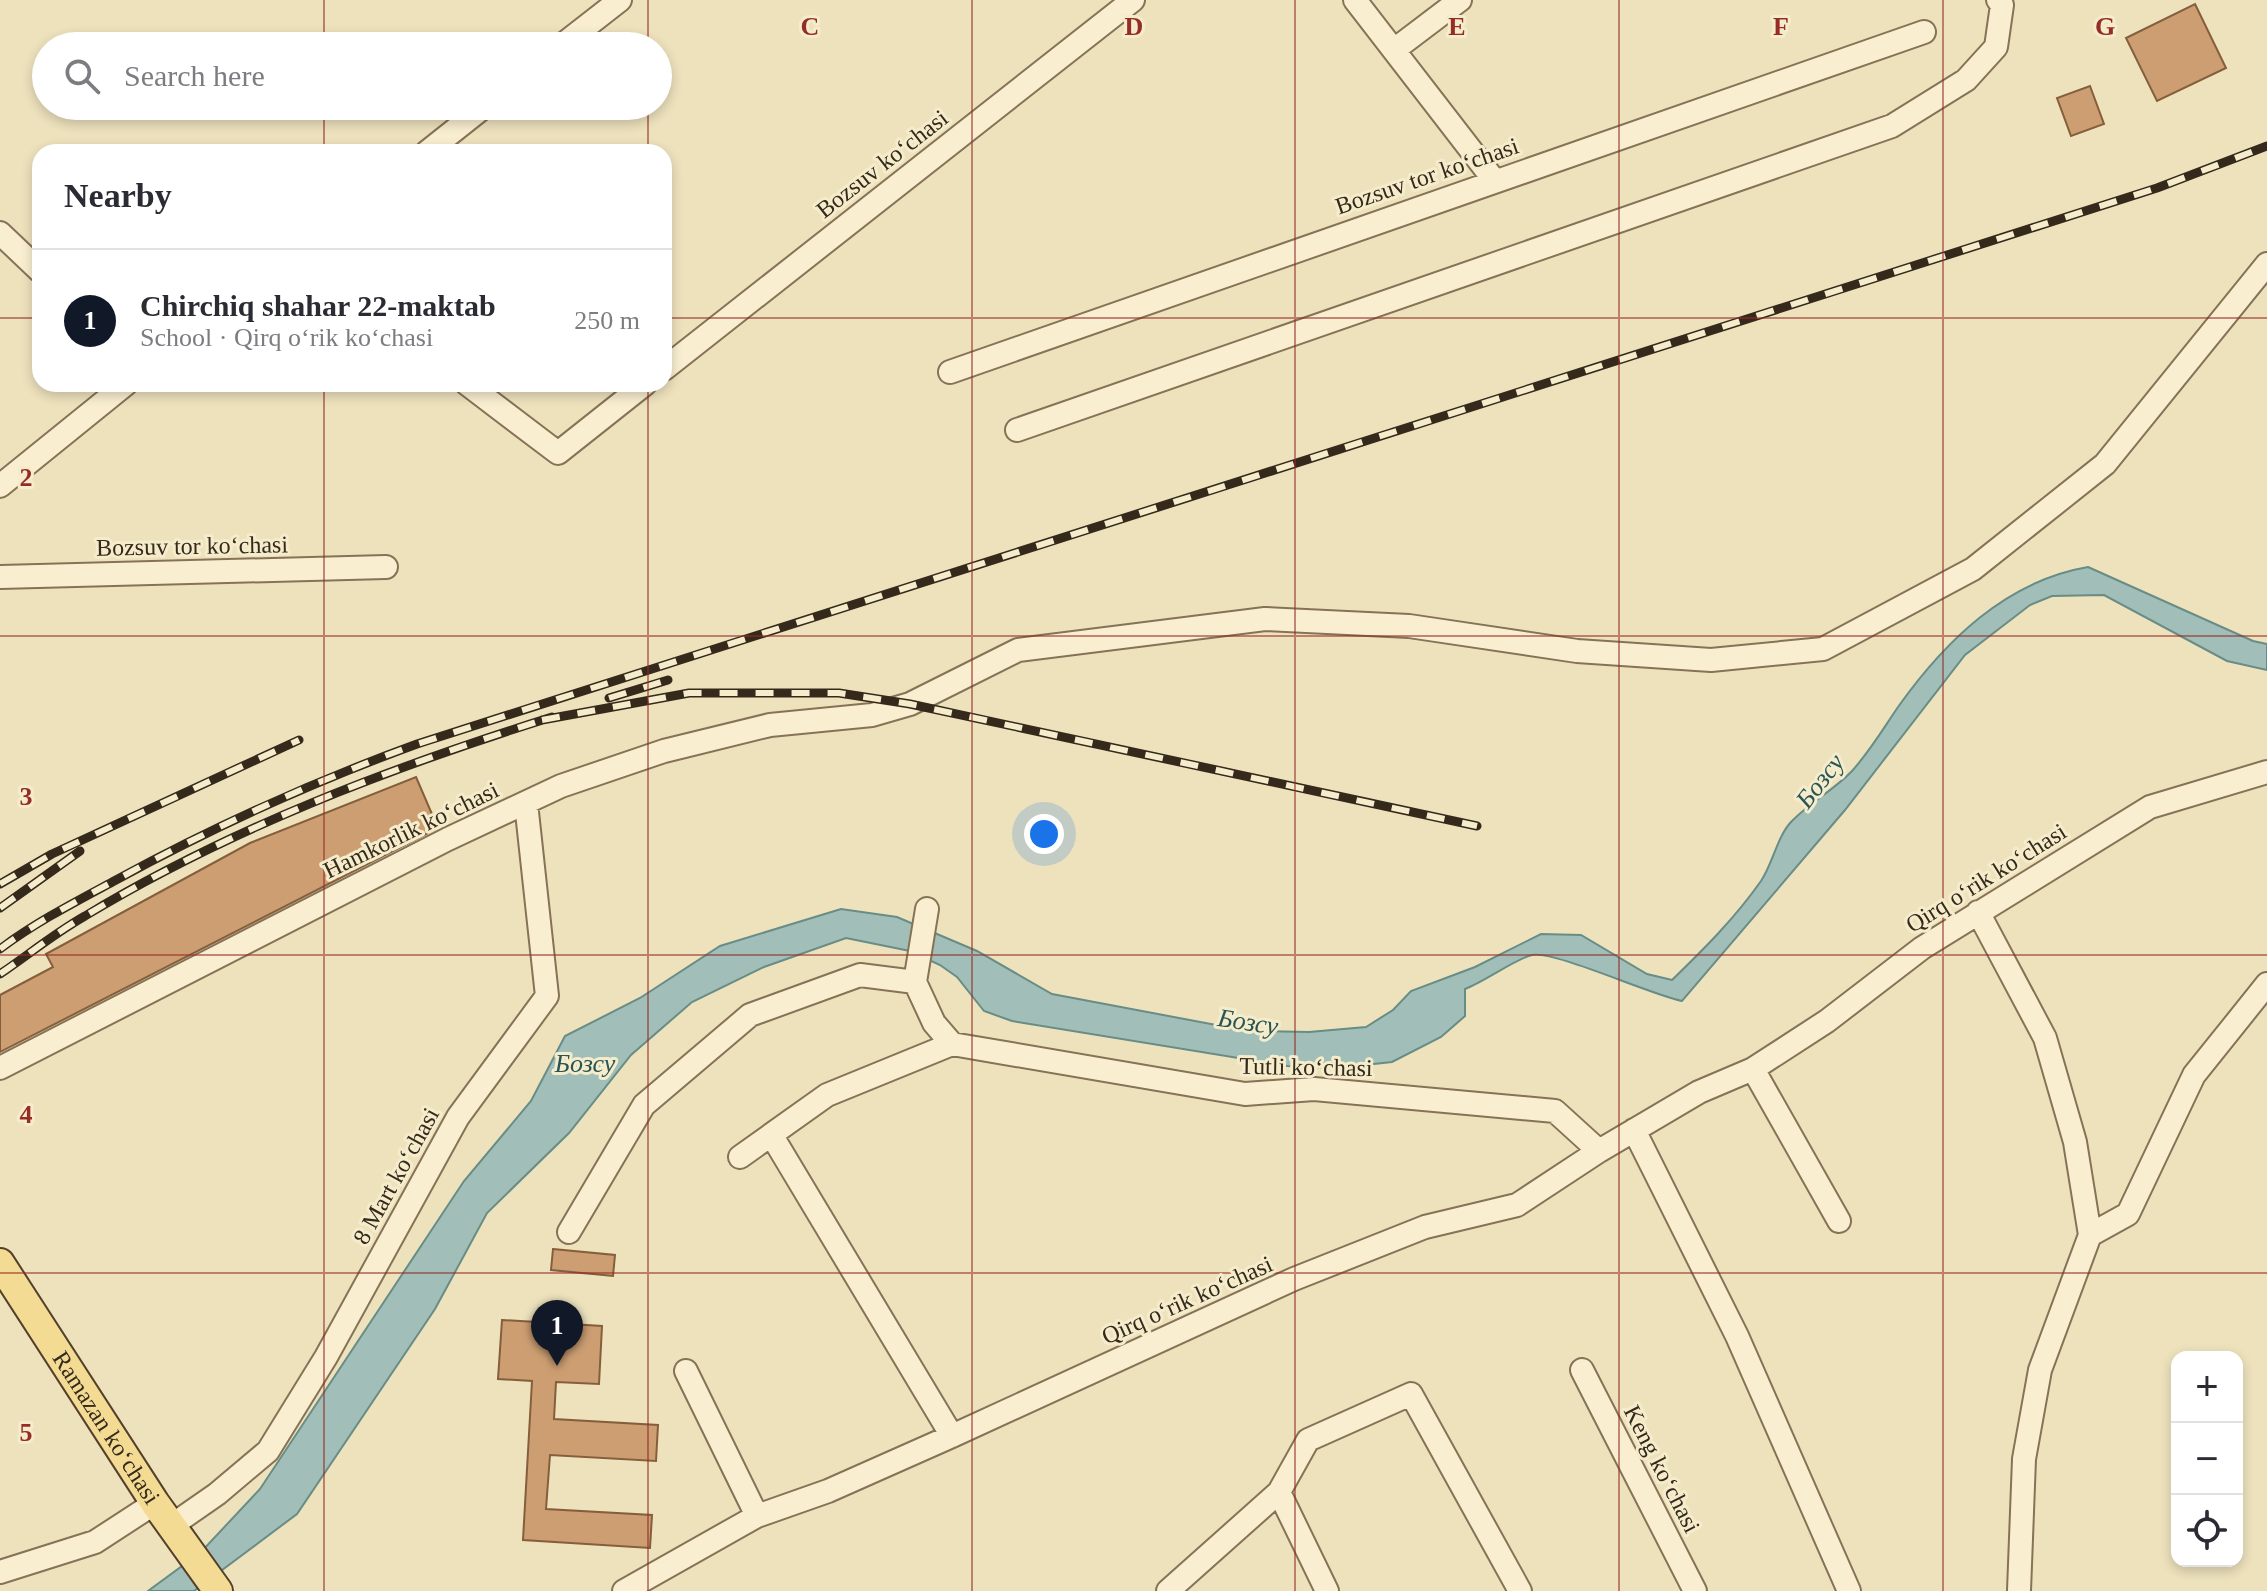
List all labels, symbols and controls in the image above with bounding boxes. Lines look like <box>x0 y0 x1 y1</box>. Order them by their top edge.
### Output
text: C <box>801 12 819 41</box>
text: D <box>1125 12 1143 41</box>
text: E <box>1448 12 1466 41</box>
text: F <box>1773 12 1789 41</box>
text: G <box>2095 12 2115 41</box>
search box <box>32 32 672 120</box>
icon: search <box>60 54 104 98</box>
text: Search here <box>124 59 265 92</box>
street label: Bozsuv ko‘chasi <box>811 105 953 223</box>
street label: Bozsuv tor ko‘chasi <box>1332 132 1522 220</box>
text: Nearby <box>64 177 172 214</box>
text: Chirchiq shahar 22-maktab <box>140 289 496 322</box>
text: 1 <box>84 306 97 335</box>
text: 250 m <box>574 306 640 335</box>
text: School · Qirq o‘rik ko‘chasi <box>140 323 433 352</box>
text: 2 <box>20 463 33 492</box>
street label: Bozsuv tor ko‘chasi <box>96 531 289 561</box>
water label: Бозсу <box>1789 748 1850 815</box>
street label: Hamkorlik ko‘chasi <box>319 776 503 884</box>
text: 3 <box>20 782 33 811</box>
your location <box>1024 814 1064 854</box>
street label: Qirq o‘rik ko‘chasi <box>1901 818 2071 938</box>
water label: Бозсу <box>1215 1003 1281 1041</box>
water label: Бозсу <box>554 1049 616 1078</box>
street label: Tutli ko‘chasi <box>1239 1053 1373 1081</box>
text: 4 <box>20 1100 33 1129</box>
street label: 8 Mart ko‘chasi <box>348 1103 444 1249</box>
street label: Qirq o‘rik ko‘chasi <box>1098 1251 1277 1349</box>
pin: 1 <box>531 1300 583 1366</box>
street label: Ramazan ko‘chasi <box>47 1346 165 1509</box>
map controls <box>2171 1351 2243 1567</box>
button: + <box>2171 1351 2243 1423</box>
street label: Keng ko‘chasi <box>1619 1401 1705 1537</box>
text: 5 <box>20 1418 33 1447</box>
button: − <box>2171 1423 2243 1495</box>
button: locate <box>2171 1495 2243 1567</box>

